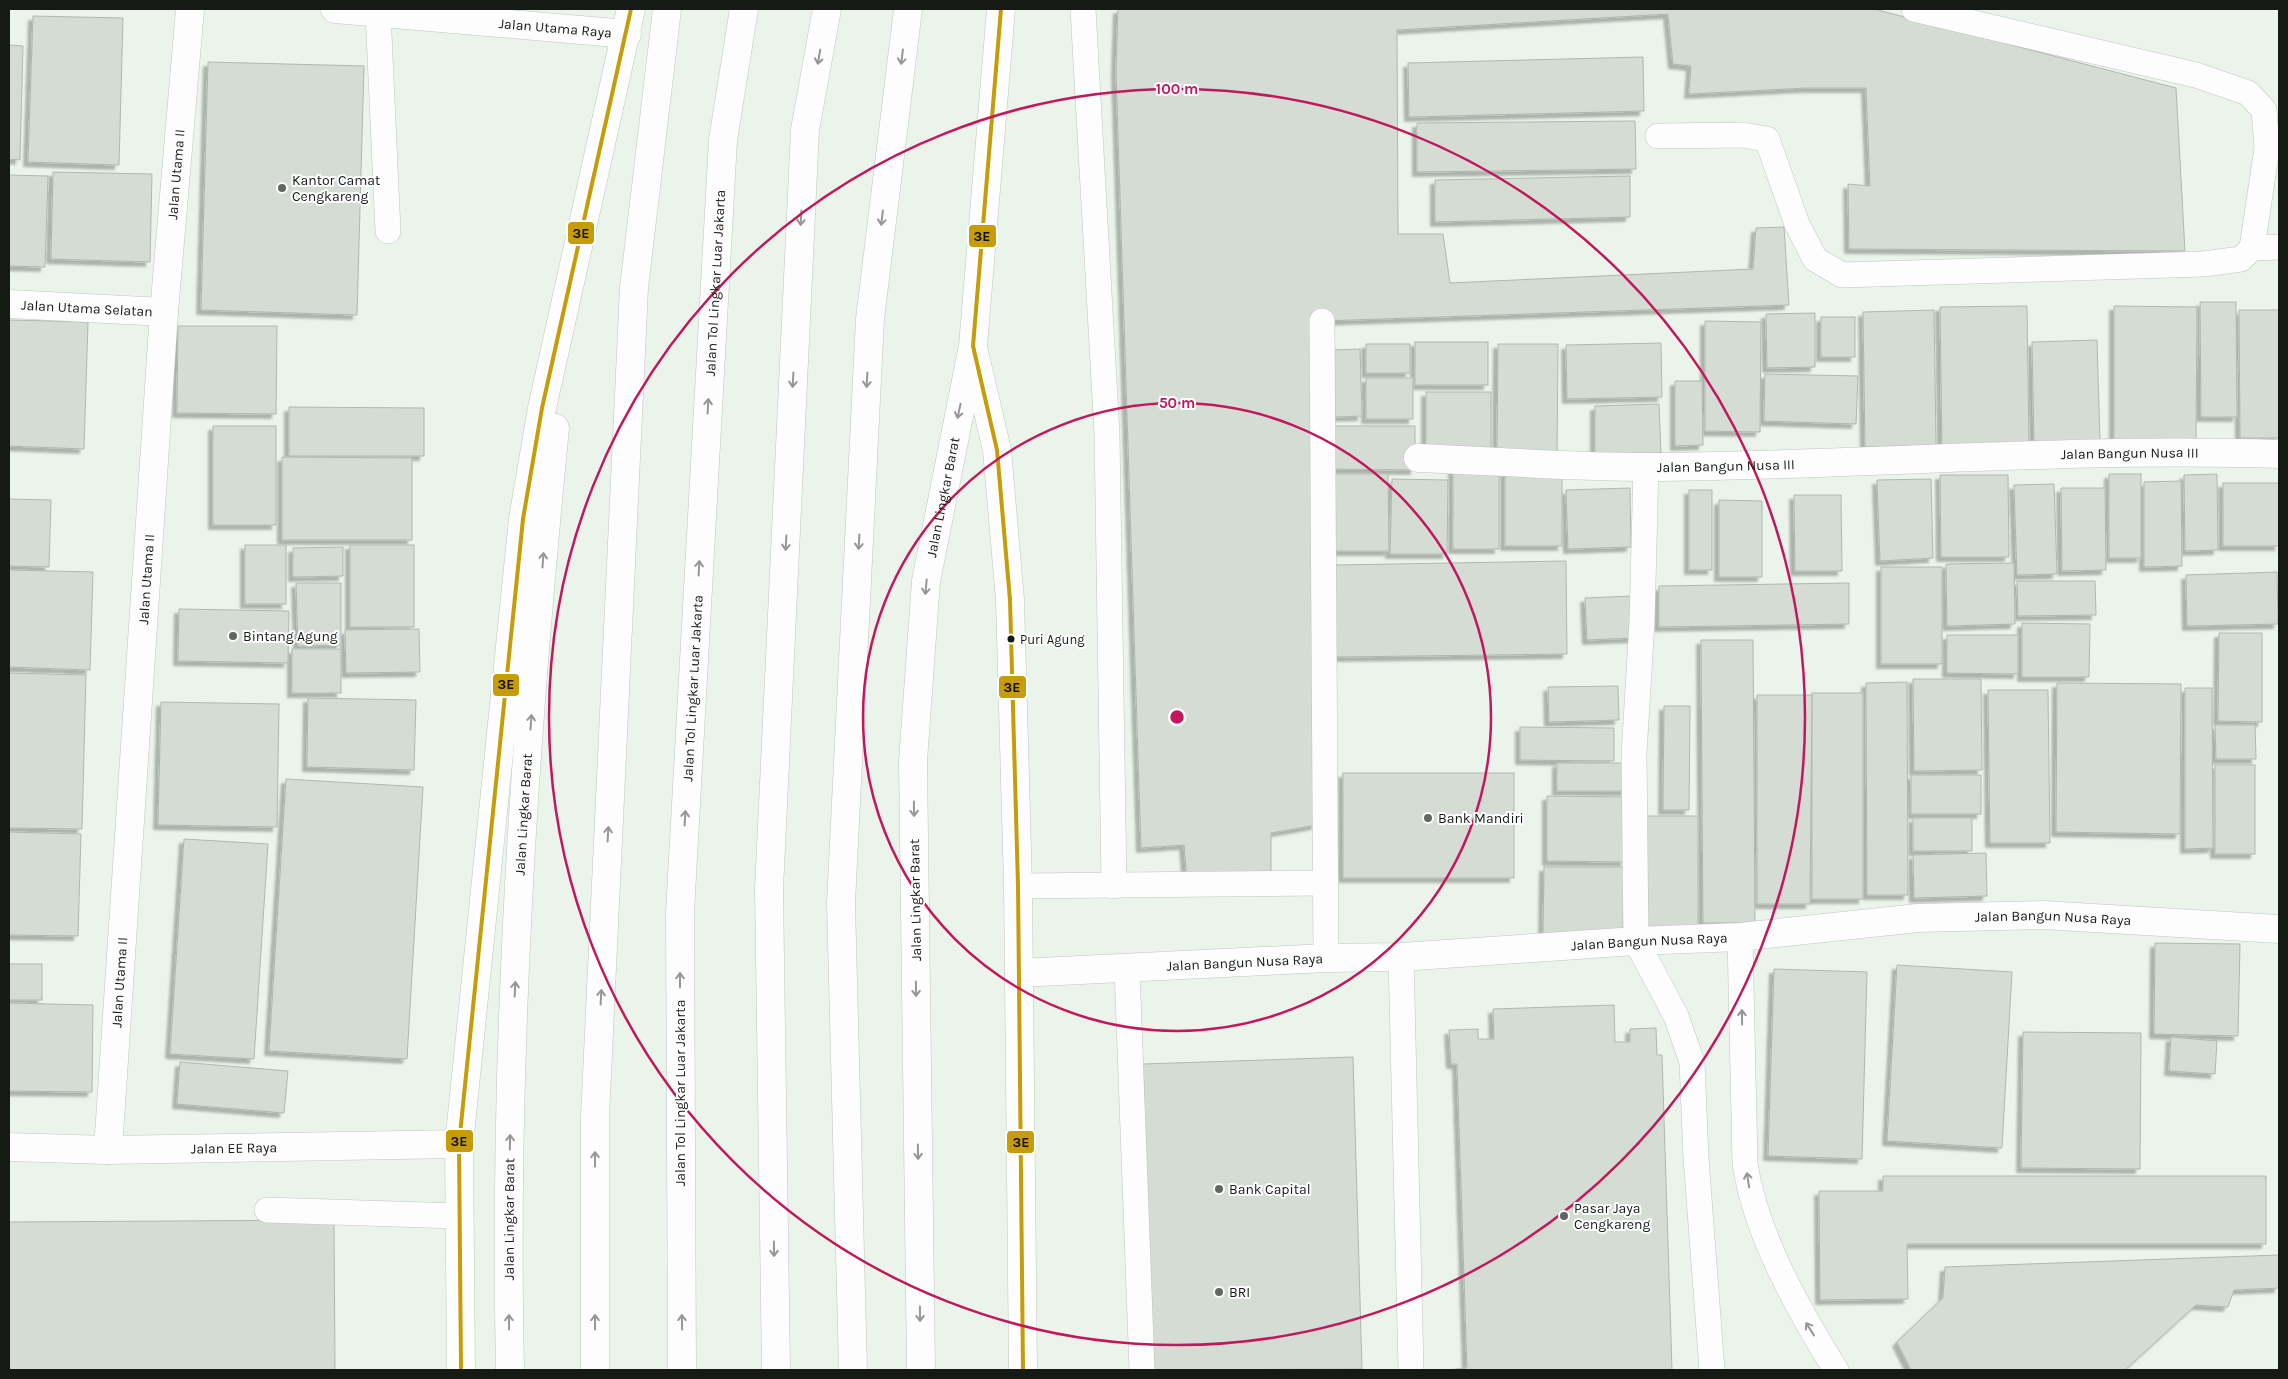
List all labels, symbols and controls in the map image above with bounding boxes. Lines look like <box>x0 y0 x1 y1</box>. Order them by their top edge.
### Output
street label: Jalan Utama Raya <box>498 15 612 42</box>
one-way arrow <box>813 48 823 64</box>
one-way arrow <box>897 49 907 65</box>
text: 100 m <box>1156 80 1198 98</box>
street label: Jalan Utama II <box>164 128 189 220</box>
place label: Kantor Camat Cengkareng <box>292 172 380 205</box>
marker: Kantor Camat Cengkareng <box>276 182 288 194</box>
street label: Jalan Tol Lingkar Luar Jakarta <box>702 189 729 377</box>
one-way arrow <box>797 210 806 226</box>
one-way arrow <box>877 210 887 226</box>
line badge: 3E <box>567 221 595 245</box>
line badge: 3E <box>968 224 997 248</box>
text: 3E <box>573 225 589 242</box>
text: 3E <box>974 228 990 245</box>
street label: Jalan Utama Selatan <box>21 297 153 320</box>
one-way arrow <box>789 372 798 388</box>
one-way arrow <box>862 372 872 388</box>
text: 50 m <box>1159 394 1195 412</box>
one-way arrow <box>703 398 712 414</box>
one-way arrow <box>954 402 963 418</box>
street label: Jalan Lingkar Barat <box>923 436 964 559</box>
street label: Jalan Bangun Nusa III <box>2060 444 2199 463</box>
street label: Jalan Bangun Nusa III <box>1657 456 1795 476</box>
street label: Jalan Utama II <box>135 533 158 625</box>
one-way arrow <box>781 534 790 550</box>
one-way arrow <box>854 534 863 550</box>
one-way arrow <box>539 552 548 568</box>
one-way arrow <box>694 561 704 577</box>
one-way arrow <box>921 579 931 595</box>
street label: Jalan Tol Lingkar Luar Jakarta <box>679 595 707 782</box>
place label: Bintang Agung <box>243 628 338 645</box>
marker: Bintang Agung <box>227 630 239 642</box>
place label: Puri Agung <box>1020 632 1085 647</box>
marker: Puri Agung <box>1006 634 1016 644</box>
line badge: 3E <box>492 673 520 697</box>
line badge: 3E <box>998 675 1027 699</box>
text: 3E <box>498 676 514 693</box>
text: 3E <box>1004 679 1020 696</box>
centre of rings <box>1168 708 1186 726</box>
one-way arrow <box>526 714 536 730</box>
street label: Jalan Lingkar Barat <box>512 753 536 876</box>
one-way arrow <box>909 801 919 817</box>
one-way arrow <box>681 810 690 826</box>
place label: Bank Mandiri <box>1438 810 1524 827</box>
marker: Bank Mandiri <box>1422 812 1434 824</box>
one-way arrow <box>604 827 613 843</box>
street label: Jalan Lingkar Barat <box>906 839 925 961</box>
street label: Jalan Bangun Nusa Raya <box>1974 907 2132 929</box>
street label: Jalan Bangun Nusa Raya <box>1570 929 1728 954</box>
street label: Jalan Utama II <box>108 936 131 1028</box>
street label: Jalan Bangun Nusa Raya <box>1166 950 1324 975</box>
one-way arrow <box>675 973 685 989</box>
one-way arrow <box>510 981 519 997</box>
one-way arrow <box>911 981 921 997</box>
one-way arrow <box>596 989 605 1005</box>
street label: Jalan Tol Lingkar Luar Jakarta <box>672 1000 689 1186</box>
one-way arrow <box>1737 1010 1747 1026</box>
line badge: 3E <box>445 1129 474 1153</box>
line badge: 3E <box>1006 1130 1035 1154</box>
text: 3E <box>451 1133 467 1150</box>
one-way arrow <box>505 1134 515 1150</box>
text: 3E <box>1013 1134 1029 1151</box>
street label: Jalan EE Raya <box>191 1139 277 1158</box>
one-way arrow <box>913 1144 923 1160</box>
one-way arrow <box>590 1151 600 1168</box>
street label: Jalan Lingkar Barat <box>501 1158 518 1280</box>
one-way arrow <box>1742 1172 1752 1188</box>
place label: Bank Capital <box>1229 1181 1311 1198</box>
marker: Bank Capital <box>1213 1183 1225 1195</box>
place label: Pasar Jaya Cengkareng <box>1574 1200 1650 1233</box>
marker: Pasar Jaya Cengkareng <box>1558 1210 1570 1222</box>
one-way arrow <box>770 1241 779 1257</box>
place label: BRI <box>1229 1284 1250 1301</box>
marker: BRI <box>1213 1286 1225 1298</box>
one-way arrow <box>915 1306 925 1322</box>
one-way arrow <box>504 1314 514 1330</box>
one-way arrow <box>590 1314 600 1330</box>
one-way arrow <box>677 1314 687 1330</box>
one-way arrow <box>1805 1322 1815 1336</box>

